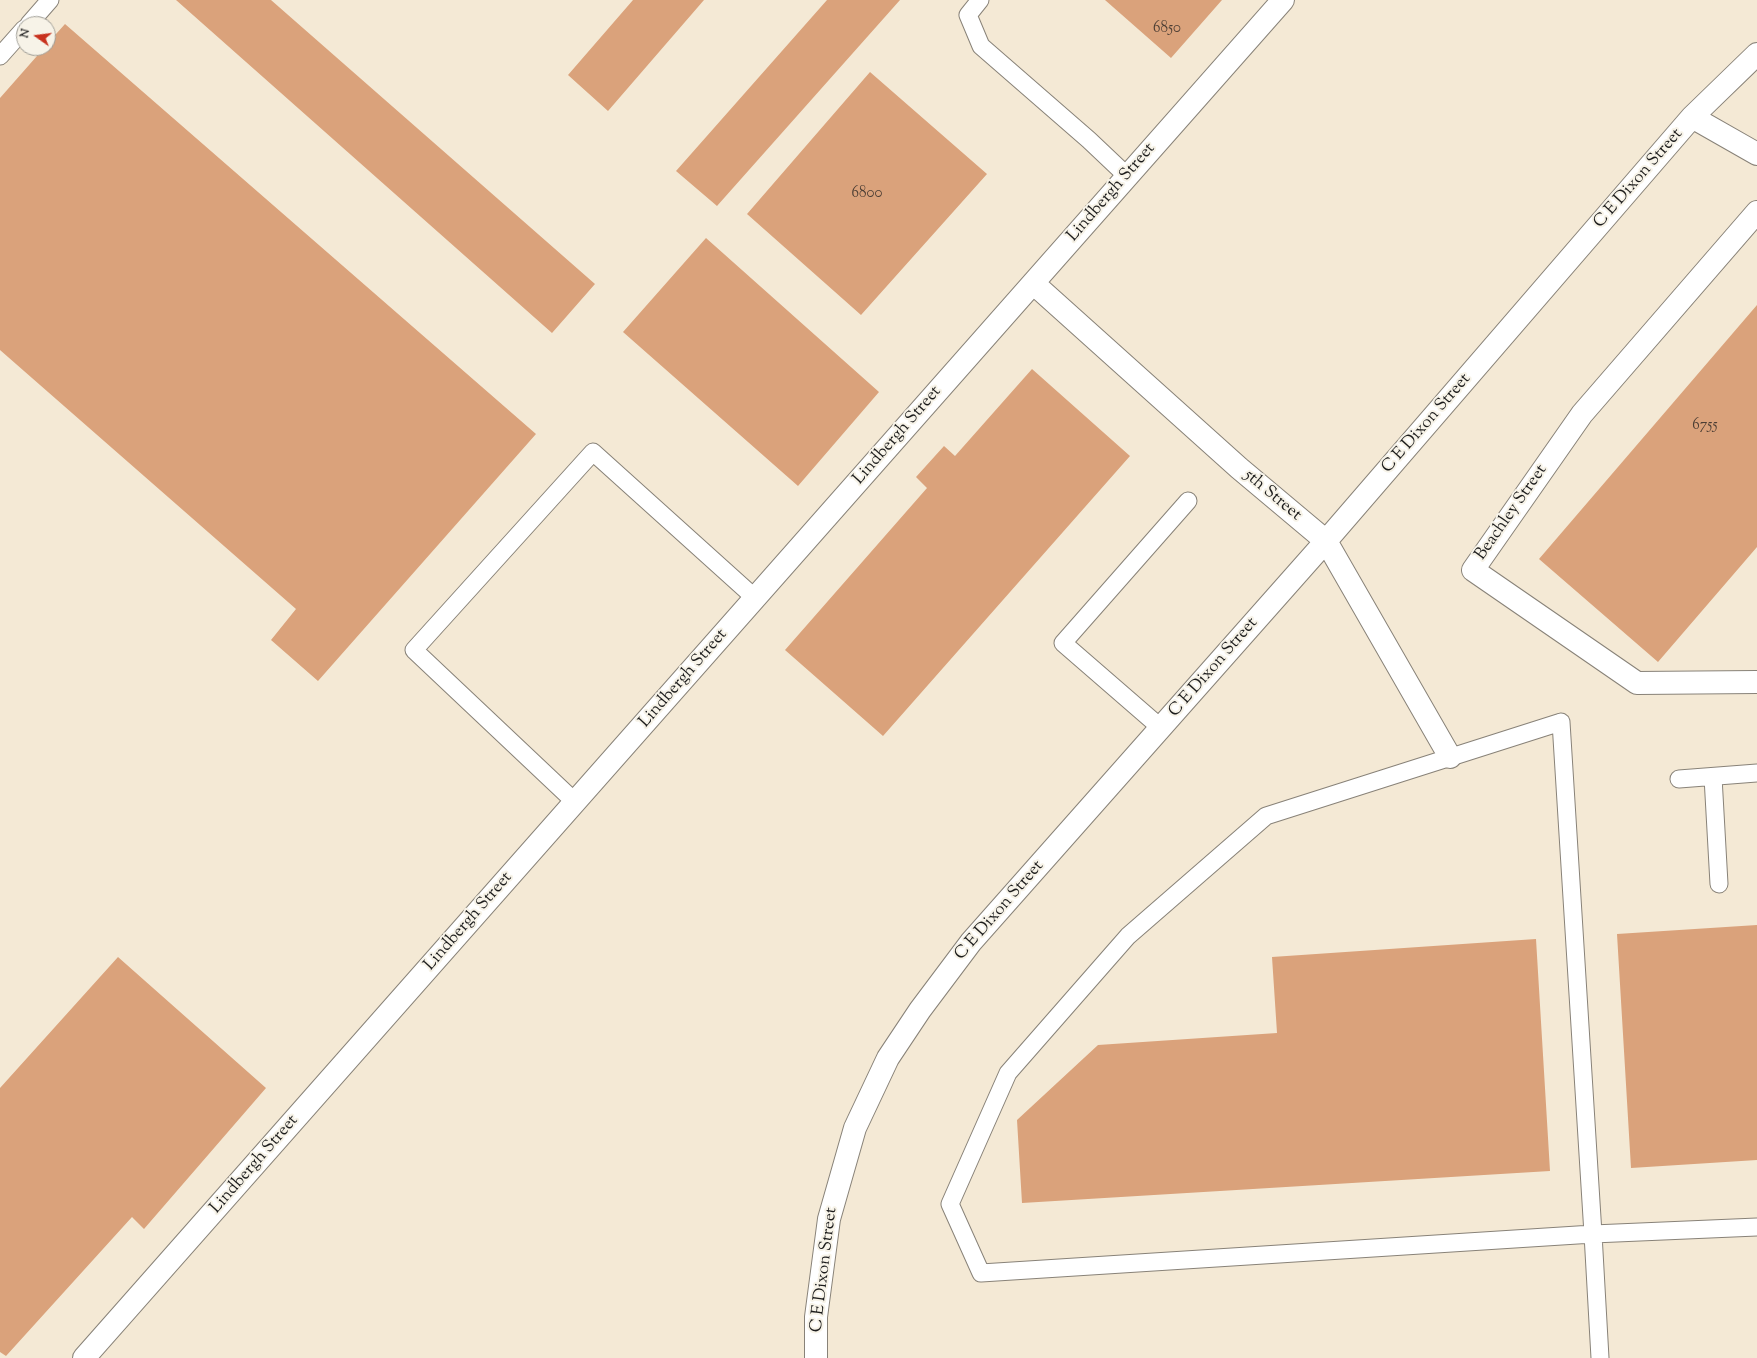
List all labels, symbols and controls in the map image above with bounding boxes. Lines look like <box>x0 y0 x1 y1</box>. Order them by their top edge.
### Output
north arrow <box>16 16 56 56</box>
house number: 6850 <box>1153 20 1181 38</box>
text: N <box>17 27 34 40</box>
street label: C E Dixon Street <box>1590 125 1688 233</box>
street label: Lindbergh Street <box>1064 139 1160 247</box>
house number: 6800 <box>852 185 882 203</box>
street label: C E Dixon Street <box>1378 370 1476 478</box>
street label: Lindbergh Street <box>850 382 946 490</box>
house number: 6755 <box>1692 417 1718 435</box>
street label: Beachley Street <box>1472 461 1552 565</box>
street label: 5th Street <box>1239 466 1305 526</box>
street label: C E Dixon Street <box>1165 614 1263 722</box>
street label: Lindbergh Street <box>636 625 732 733</box>
street label: C E Dixon Street <box>951 857 1049 965</box>
street label: Lindbergh Street <box>421 868 517 976</box>
street label: Lindbergh Street <box>207 1111 303 1219</box>
street label: C E Dixon Street <box>807 1206 843 1334</box>

